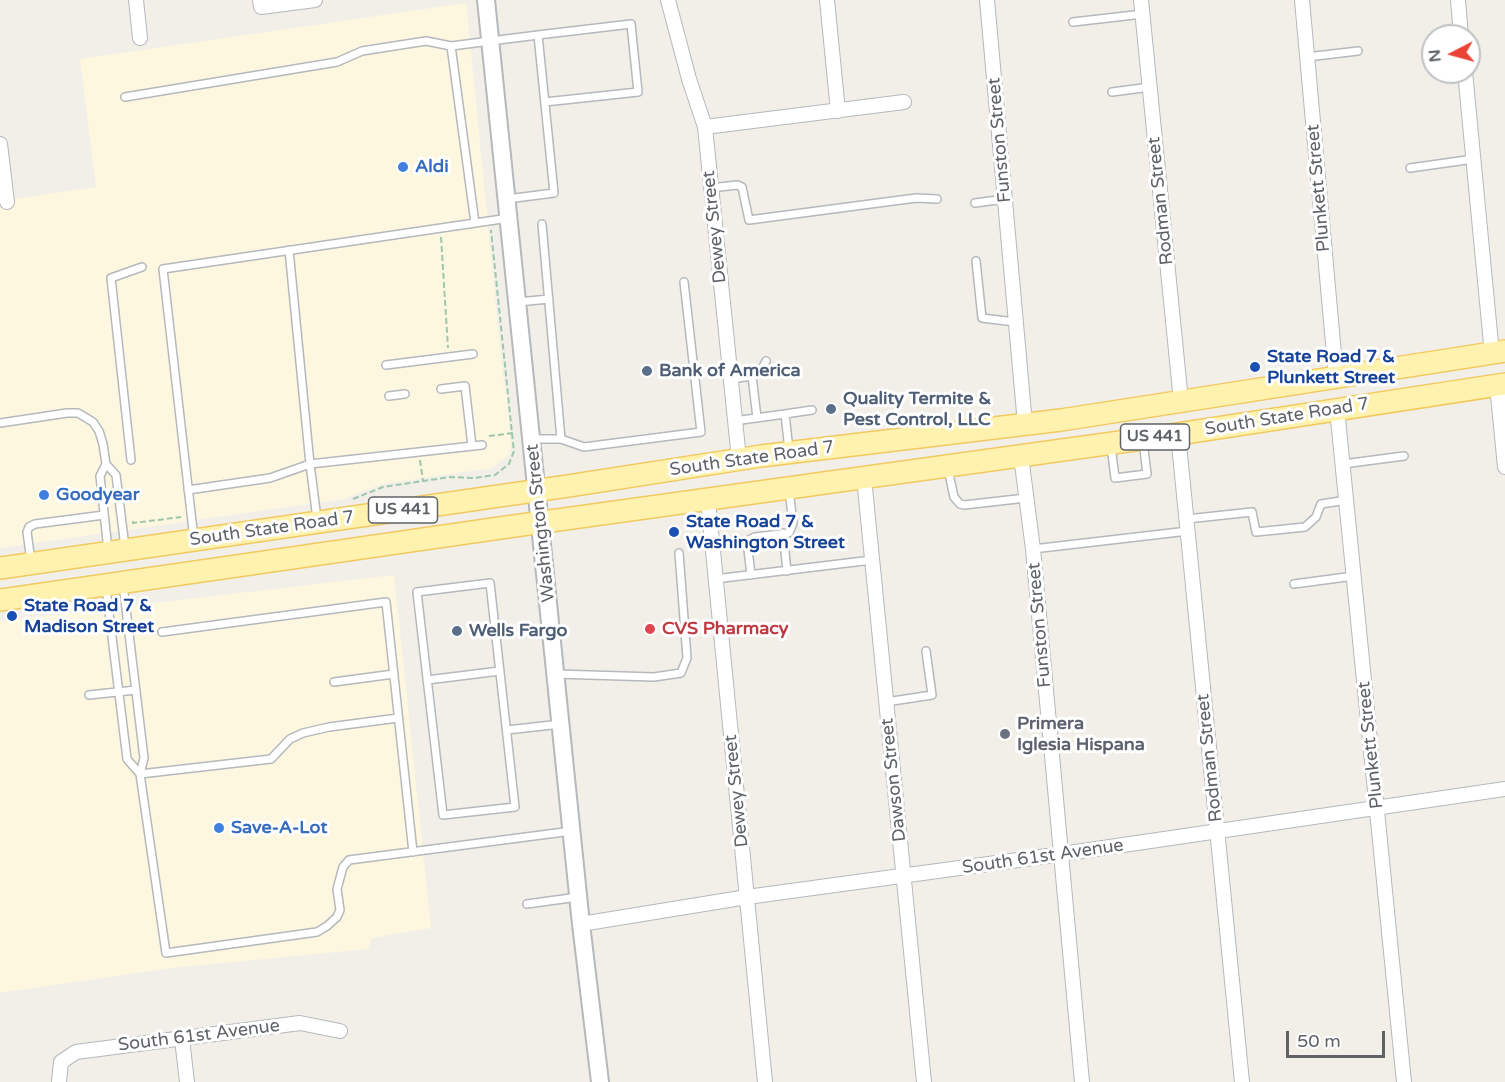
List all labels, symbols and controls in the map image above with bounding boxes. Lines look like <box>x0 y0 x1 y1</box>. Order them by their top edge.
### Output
north arrow <box>1421 24 1481 84</box>
text: N <box>1424 48 1446 63</box>
street label: Funston Street <box>984 77 1016 203</box>
street label: Plunkett Street <box>1303 123 1335 253</box>
street label: Rodman Street <box>1144 136 1178 266</box>
place label: Aldi <box>415 156 449 178</box>
marker: Aldi <box>396 160 410 174</box>
street label: Dewey Street <box>698 170 732 284</box>
place label: State Road 7 & Plunkett Street <box>1267 346 1395 388</box>
place label: Bank of America <box>659 360 801 382</box>
marker: State Road 7 & Plunkett Street <box>1248 360 1262 374</box>
marker: Bank of America <box>640 364 654 378</box>
place label: Quality Termite & Pest Control, LLC <box>843 388 991 430</box>
street label: South State Road 7 <box>1203 393 1371 441</box>
marker: Quality Termite & Pest Control, LLC <box>824 402 838 416</box>
road number: US 441 <box>1120 424 1190 450</box>
street label: South State Road 7 <box>668 437 836 481</box>
street label: Washington Street <box>522 443 560 603</box>
place label: Goodyear <box>56 484 140 506</box>
marker: Goodyear <box>37 488 51 502</box>
road number: US 441 <box>368 497 438 523</box>
street label: South State Road 7 <box>188 507 356 551</box>
place label: State Road 7 & Washington Street <box>686 511 845 554</box>
marker: State Road 7 & Washington Street <box>667 525 681 539</box>
street label: Funston Street <box>1024 562 1056 688</box>
place label: State Road 7 & Madison Street <box>24 595 154 638</box>
marker: State Road 7 & Madison Street <box>5 609 19 623</box>
place label: CVS Pharmacy <box>662 618 789 640</box>
place label: Wells Fargo <box>469 620 567 642</box>
marker: CVS Pharmacy <box>643 622 657 636</box>
marker: Wells Fargo <box>450 624 464 638</box>
street label: Plunkett Street <box>1354 680 1388 810</box>
street label: Rodman Street <box>1193 693 1227 823</box>
place label: Primera Iglesia Hispana <box>1017 713 1145 756</box>
street label: Dawson Street <box>877 717 911 843</box>
marker: Primera Iglesia Hispana <box>998 727 1012 741</box>
street label: Dewey Street <box>720 734 754 848</box>
place label: Save-A-Lot <box>231 817 327 839</box>
marker: Save-A-Lot <box>212 821 226 835</box>
street label: South 61st Avenue <box>961 835 1125 879</box>
street label: South 61st Avenue <box>117 1015 281 1057</box>
scale bar <box>1289 1019 1388 1057</box>
text: 50 m <box>1297 1030 1341 1052</box>

